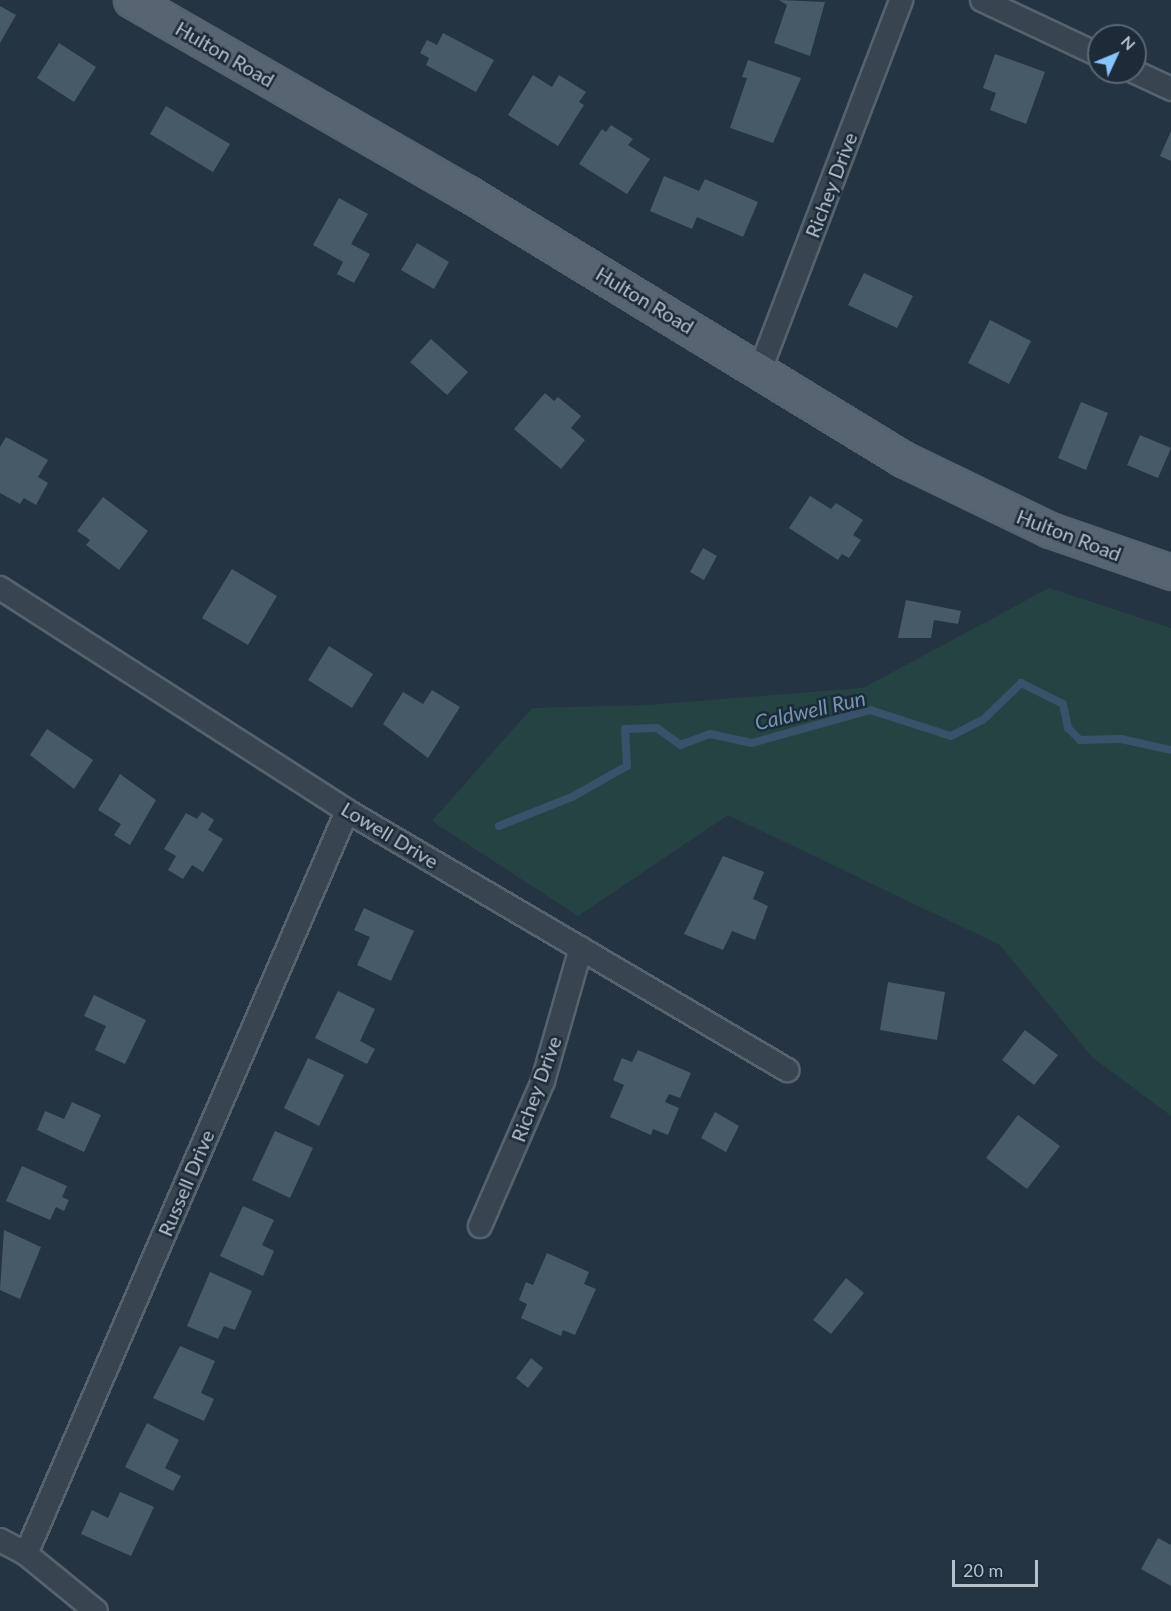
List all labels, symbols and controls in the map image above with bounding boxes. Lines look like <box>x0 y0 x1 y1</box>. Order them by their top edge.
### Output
street label: Hulton Road <box>171 16 279 92</box>
north arrow <box>1087 24 1147 84</box>
text: N <box>1118 31 1140 54</box>
street label: Richey Drive <box>800 129 862 241</box>
street label: Hulton Road <box>592 261 698 339</box>
street label: Hulton Road <box>1013 504 1125 566</box>
water label: Caldwell Run <box>752 685 868 735</box>
street label: Lowell Drive <box>337 797 443 873</box>
street label: Richey Drive <box>506 1033 566 1145</box>
street label: Russell Drive <box>153 1126 219 1240</box>
scale bar <box>955 1548 1040 1586</box>
text: 20 m <box>963 1559 1003 1581</box>

